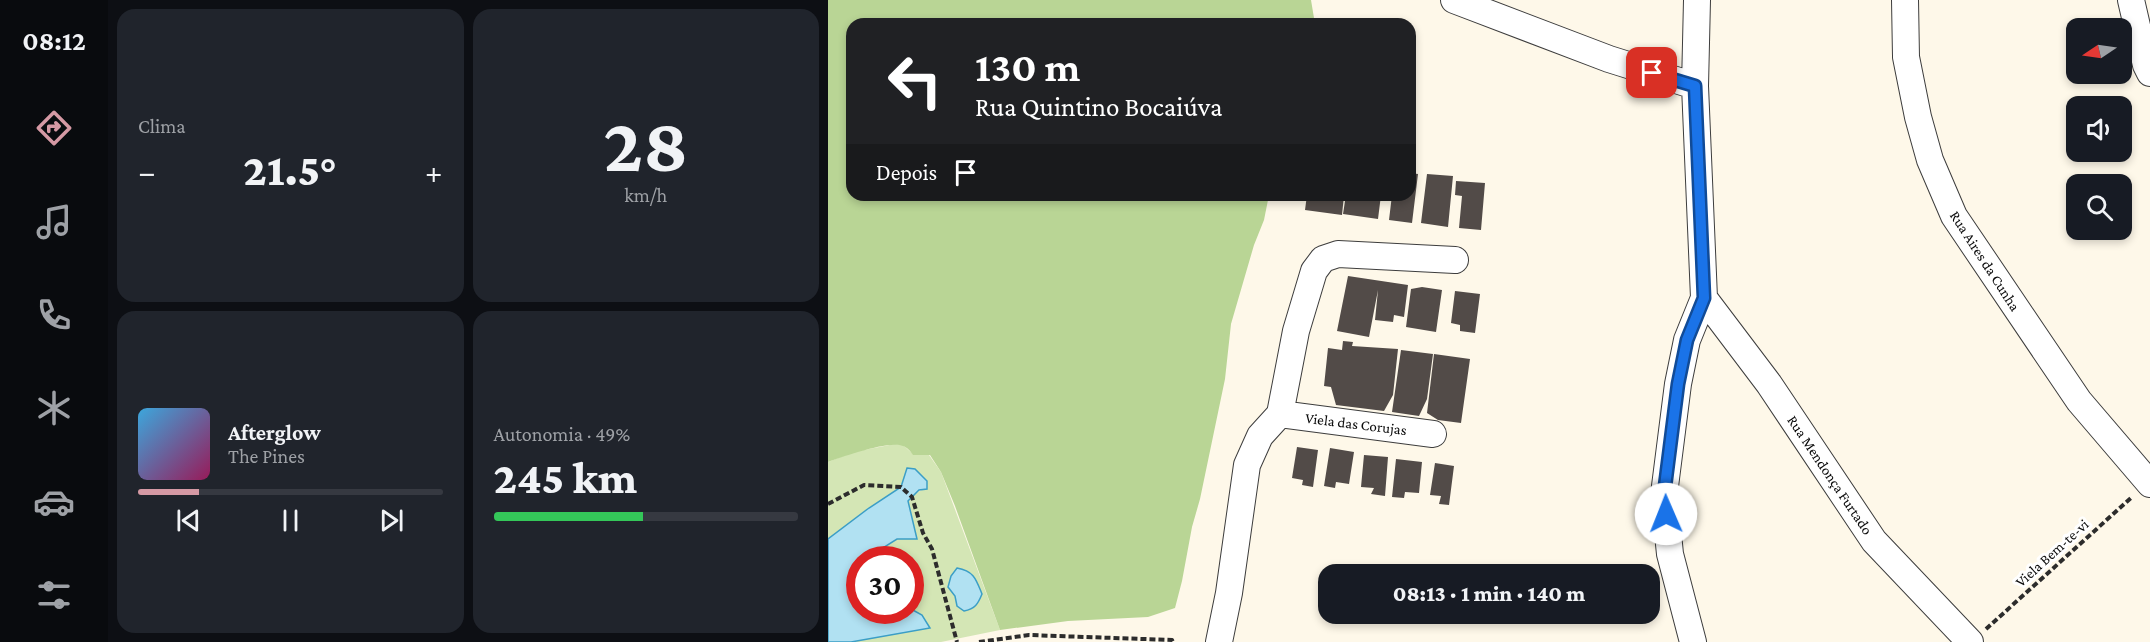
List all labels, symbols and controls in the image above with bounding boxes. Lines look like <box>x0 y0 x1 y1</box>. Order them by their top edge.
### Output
north arrow <box>2066 18 2132 84</box>
map controls <box>2066 18 2132 240</box>
text: 08:12 <box>22 26 86 56</box>
icon: left <box>876 42 954 120</box>
text: 130 m <box>975 43 1080 90</box>
pin <box>1626 47 1677 98</box>
icon: arrive <box>1635 56 1668 89</box>
text: Rua Quintino Bocaiúva <box>975 92 1222 122</box>
button: sound <box>2066 96 2132 162</box>
text: 28 <box>603 101 688 188</box>
icon: directions <box>33 107 75 149</box>
text: Clima <box>138 115 186 137</box>
text: 21.5° <box>243 145 337 195</box>
text: − <box>138 153 155 190</box>
text: + <box>425 153 443 190</box>
icon: arrive <box>949 156 982 189</box>
text: Depois <box>876 160 937 185</box>
button: search <box>2066 174 2132 240</box>
text: km/h <box>624 184 667 206</box>
icon: music <box>33 201 75 243</box>
street label: Rua Aires da Cunha <box>1947 208 2023 314</box>
icon: phone <box>33 294 75 336</box>
icon: climate <box>33 387 75 429</box>
street label: Viela das Corujas <box>1304 410 1408 439</box>
street label: Rua Mendonça Furtado <box>1783 413 1876 538</box>
text: Afterglow <box>228 420 321 445</box>
text: Autonomia · 49% <box>494 423 630 445</box>
text: The Pines <box>228 445 305 467</box>
text: 245 km <box>494 453 637 503</box>
icon: car <box>33 481 75 523</box>
position arrow <box>1634 482 1698 546</box>
icon: previous <box>172 504 205 537</box>
icon: pause <box>274 504 307 537</box>
icon: next <box>375 504 408 537</box>
street label: Viela Bem-te-vi <box>2012 516 2092 590</box>
speed limit sign: 30 <box>846 546 924 624</box>
icon: filters <box>33 574 75 616</box>
text: 08:13 · 1 min · 140 m <box>1393 581 1585 606</box>

